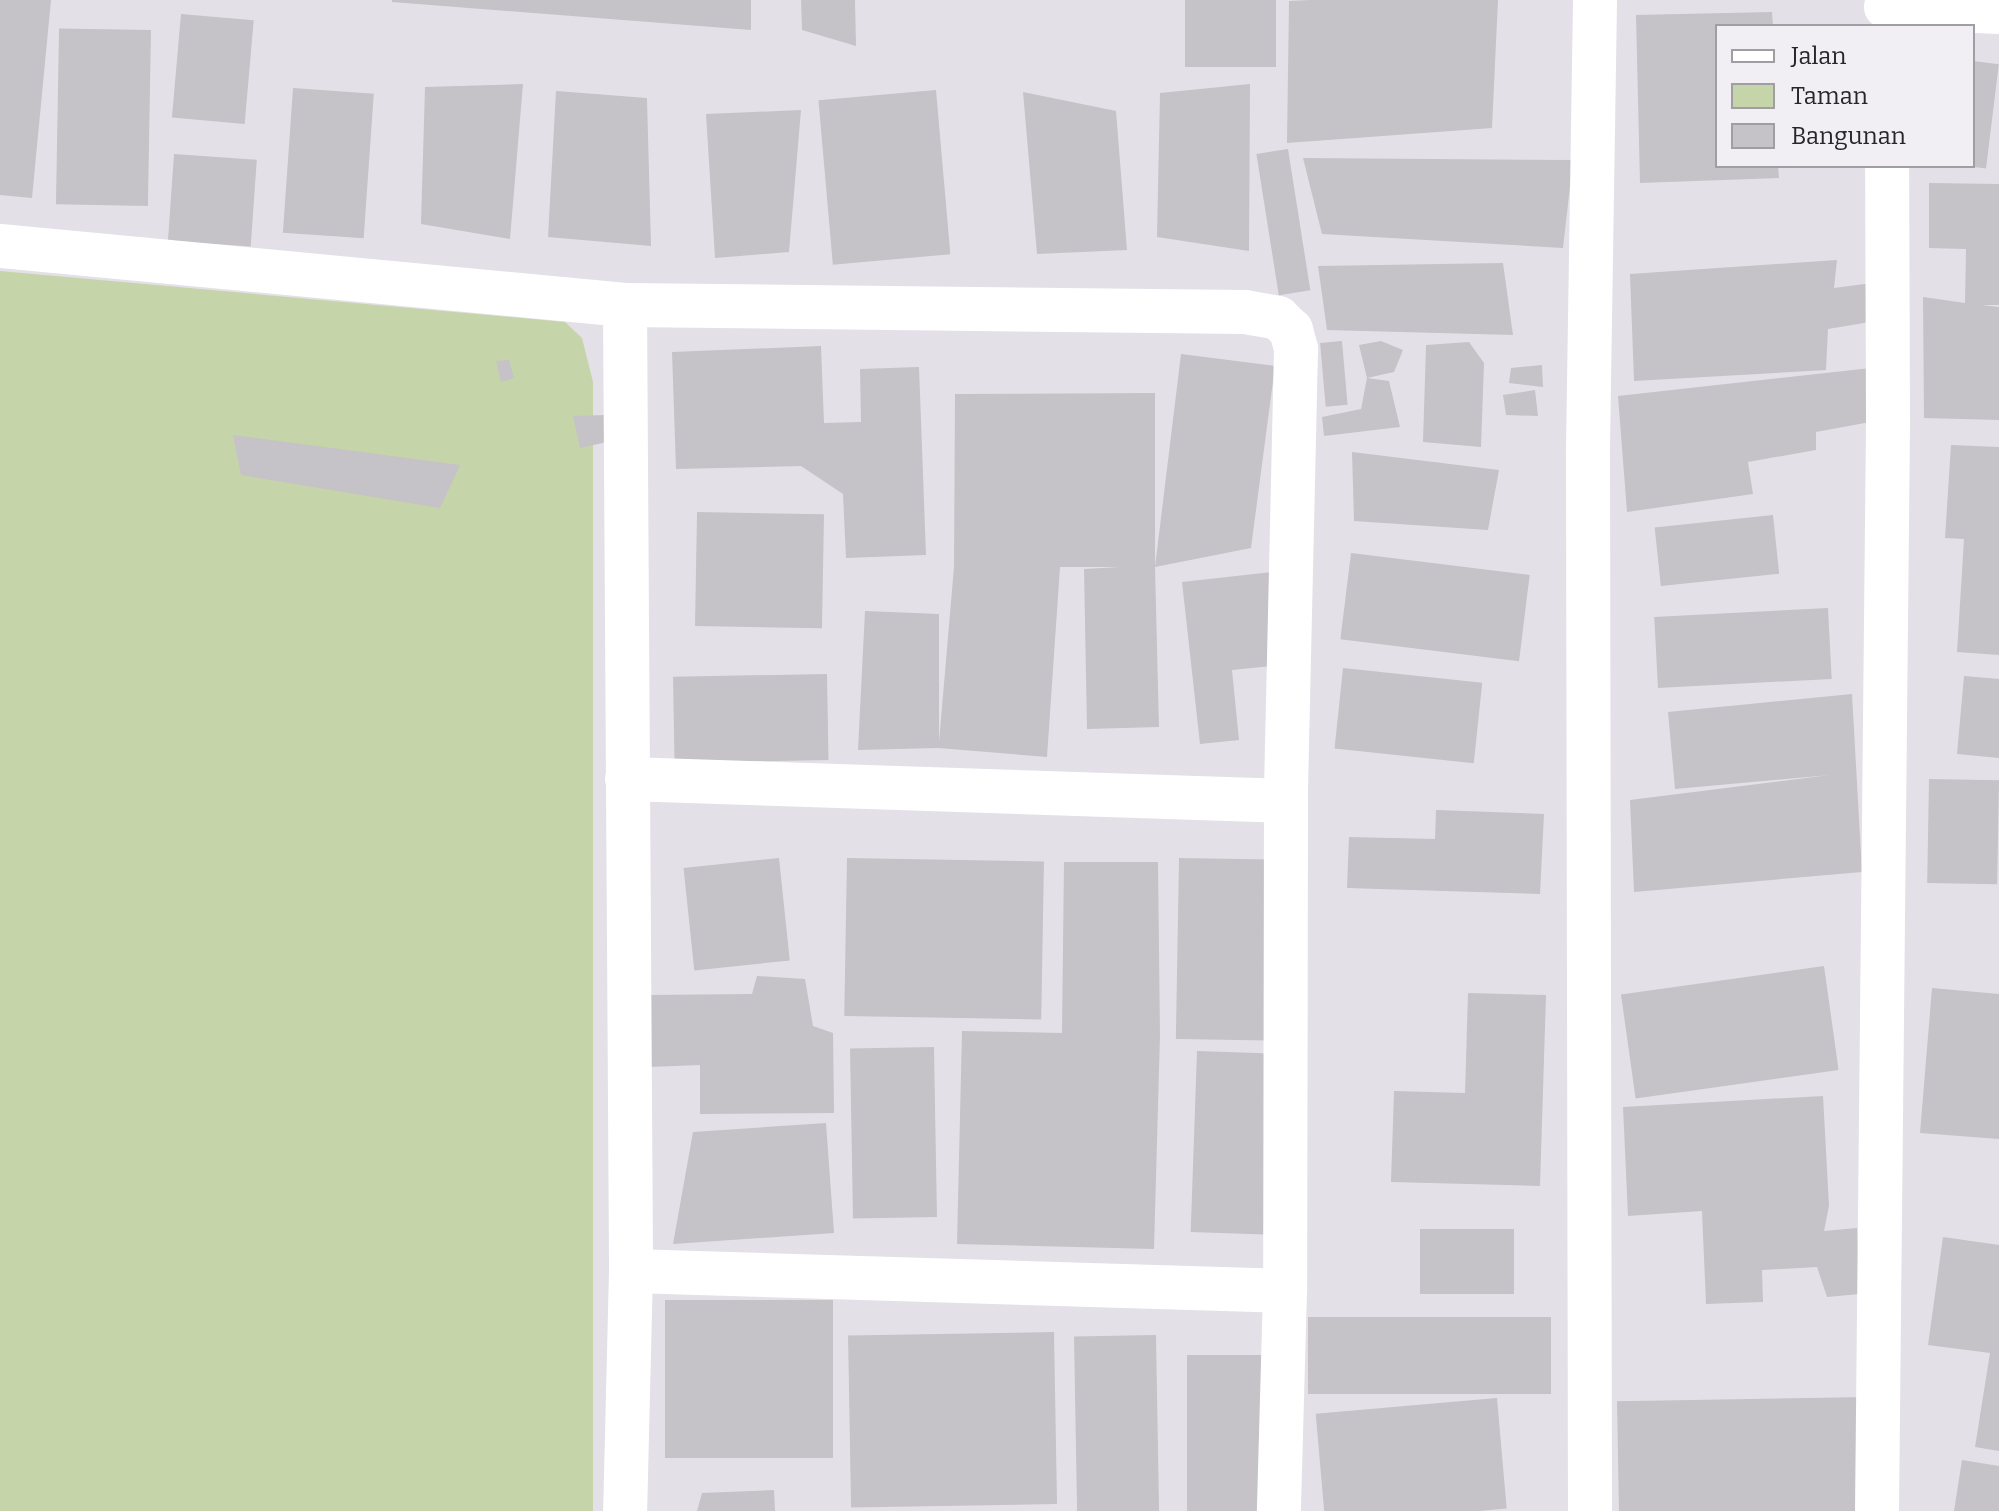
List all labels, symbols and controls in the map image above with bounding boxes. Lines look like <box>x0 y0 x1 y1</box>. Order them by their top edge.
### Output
legend <box>1715 24 1975 168</box>
text: Jalan <box>1791 42 1846 70</box>
text: Taman <box>1791 82 1868 110</box>
text: Bangunan <box>1791 122 1906 150</box>

